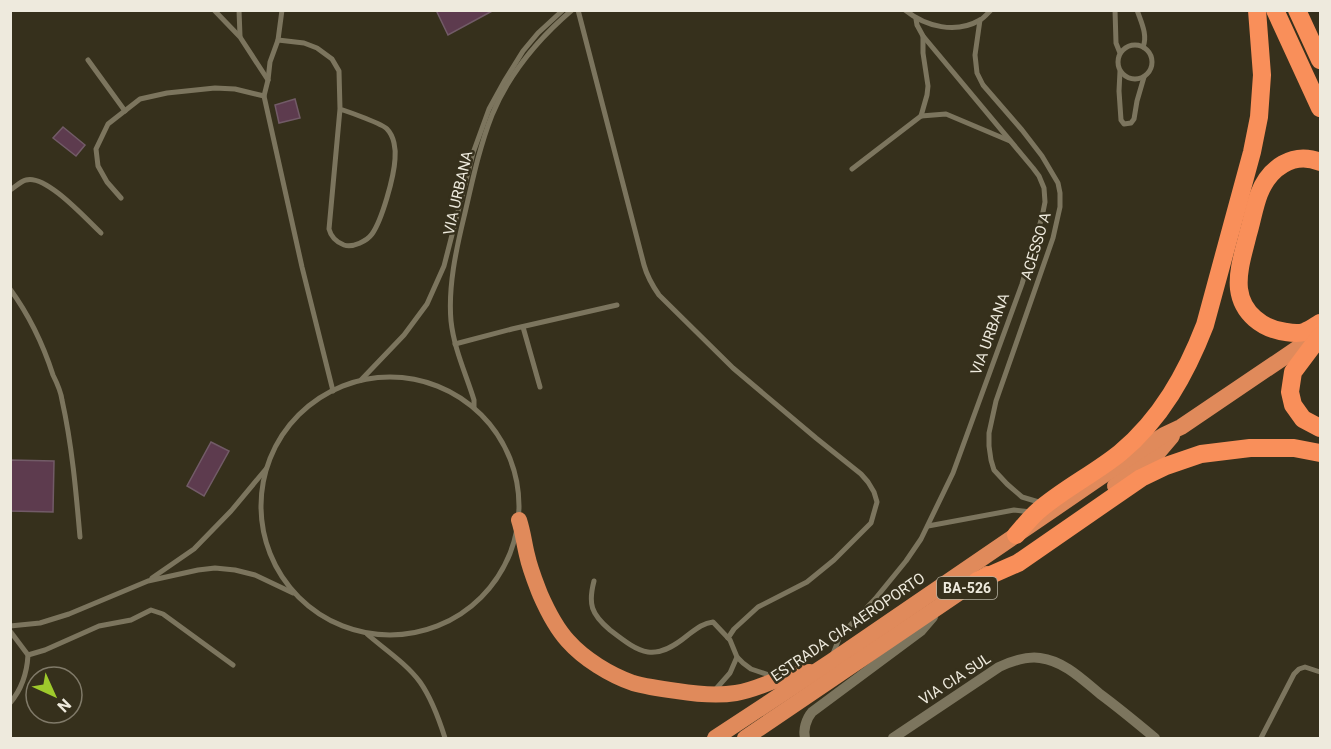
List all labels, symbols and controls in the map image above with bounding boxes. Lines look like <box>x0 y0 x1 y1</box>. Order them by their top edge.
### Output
street label: VIA URBANA <box>440 149 476 237</box>
street label: ACESSO A <box>1017 210 1055 282</box>
street label: VIA URBANA <box>967 290 1013 377</box>
street label: ESTRADA CIA AEROPORTO <box>768 569 928 685</box>
road number: BA-526 <box>937 577 997 599</box>
street label: VIA CIA SUL <box>916 649 994 709</box>
north arrow <box>24 665 84 725</box>
text: N <box>54 695 75 716</box>

